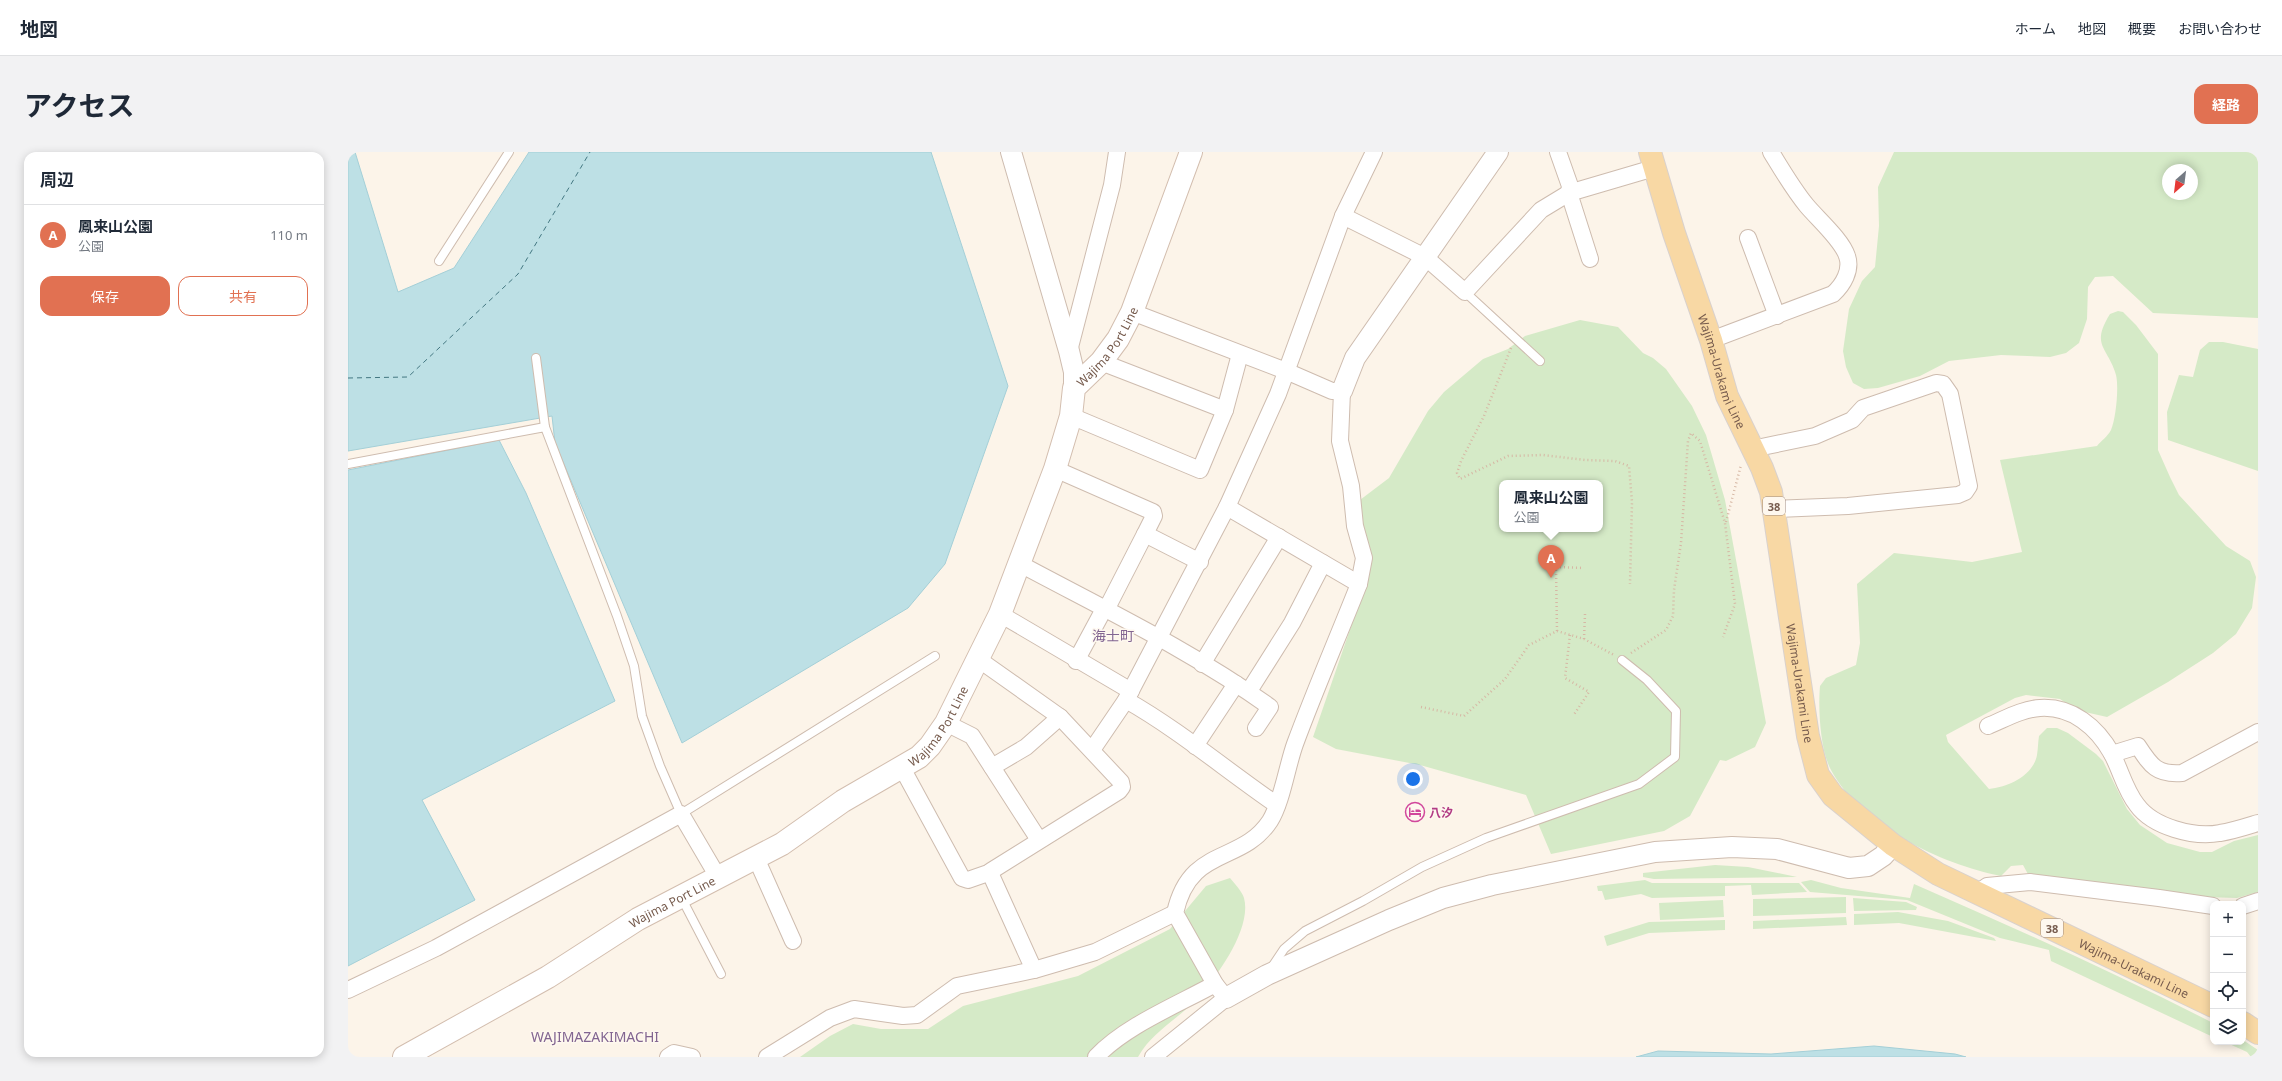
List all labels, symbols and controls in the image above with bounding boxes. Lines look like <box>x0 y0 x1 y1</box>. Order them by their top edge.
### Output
text: 地図 <box>20 16 58 42</box>
text: ホーム <box>2014 19 2056 38</box>
text: 地図 <box>2078 19 2106 38</box>
text: 概要 <box>2128 19 2156 38</box>
text: お問い合わせ <box>2178 19 2262 38</box>
button: 経路 <box>2194 84 2258 124</box>
text: アクセス <box>24 86 135 124</box>
north arrow <box>2162 164 2198 200</box>
text: 周辺 <box>40 168 74 191</box>
text: 鳳来山公園 <box>78 216 153 236</box>
text: A <box>49 226 58 244</box>
text: 110 m <box>270 226 308 244</box>
text: 公園 <box>78 237 104 255</box>
button: 保存 <box>40 276 170 316</box>
button: 共有 <box>178 276 308 316</box>
street label: Wajima Port Line <box>1072 304 1142 390</box>
street label: Wajima-Urakami Line <box>1694 312 1750 432</box>
popup <box>1499 480 1603 532</box>
text: 鳳来山公園 <box>1513 487 1589 507</box>
road number: 38 <box>1763 497 1785 515</box>
text: 公園 <box>1513 508 1540 526</box>
pin: A <box>1538 545 1564 578</box>
street label: Wajima-Urakami Line <box>1783 622 1818 745</box>
district label: 海士町 <box>1092 626 1134 645</box>
street label: Wajima Port Line <box>905 683 972 770</box>
your location <box>1403 769 1423 789</box>
hotel icon: 八汐 <box>1404 801 1426 823</box>
place label: 八汐 <box>1429 804 1453 821</box>
street label: Wajima Port Line <box>625 872 718 931</box>
map controls <box>2210 901 2246 1045</box>
button: + <box>2210 901 2246 937</box>
road number: 38 <box>2041 919 2063 937</box>
street label: Wajima-Urakami Line <box>2076 934 2192 1002</box>
button: − <box>2210 937 2246 973</box>
button: locate <box>2210 973 2246 1009</box>
button: layers <box>2210 1009 2246 1045</box>
district label: WAJIMAZAKIMACHI <box>531 1027 659 1046</box>

